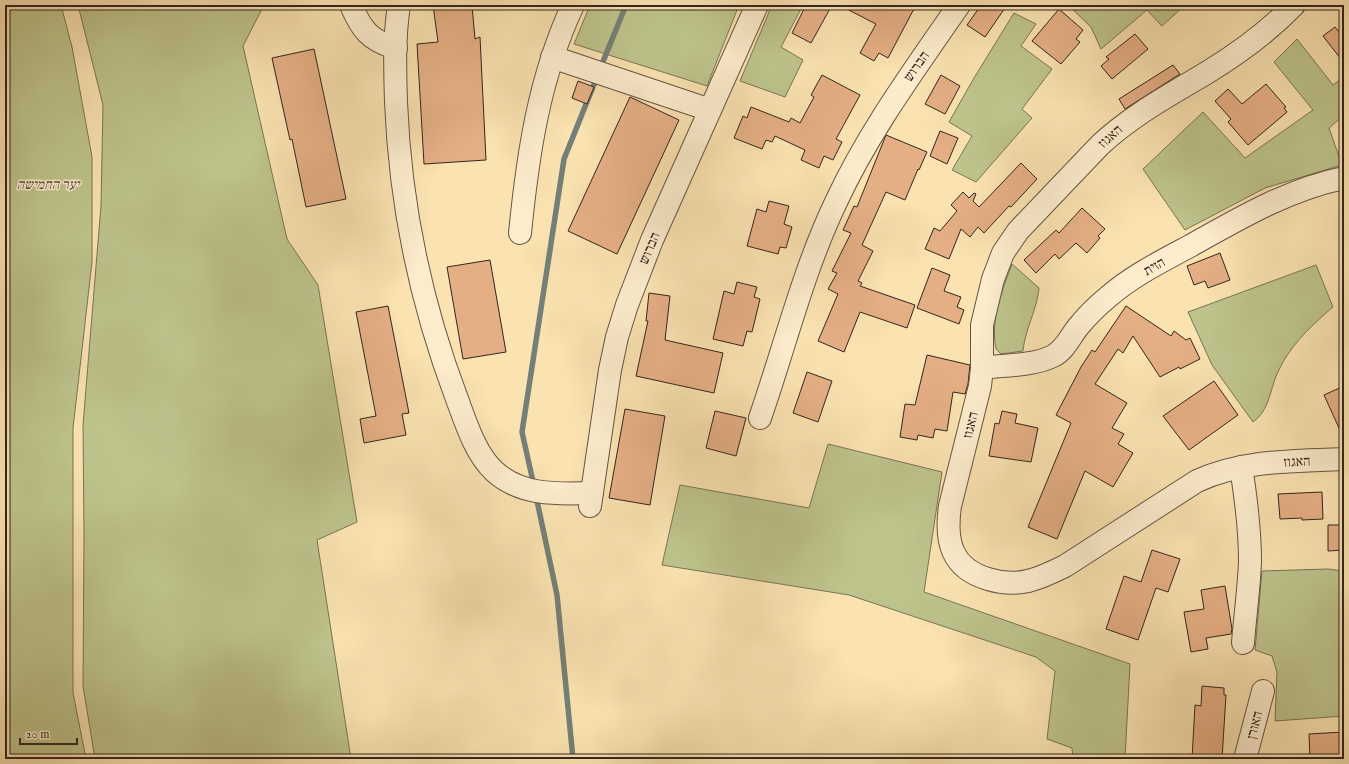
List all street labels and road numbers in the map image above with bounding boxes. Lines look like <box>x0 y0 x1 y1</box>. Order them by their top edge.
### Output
street label: הברוש <box>900 48 934 85</box>
street label: האגוז <box>1095 121 1127 152</box>
street label: הברוש <box>635 230 665 267</box>
street label: הזית <box>1140 253 1169 280</box>
street label: האגוז <box>959 410 983 441</box>
street label: האגוז <box>1283 452 1311 472</box>
street label: האורן <box>1243 709 1267 741</box>

